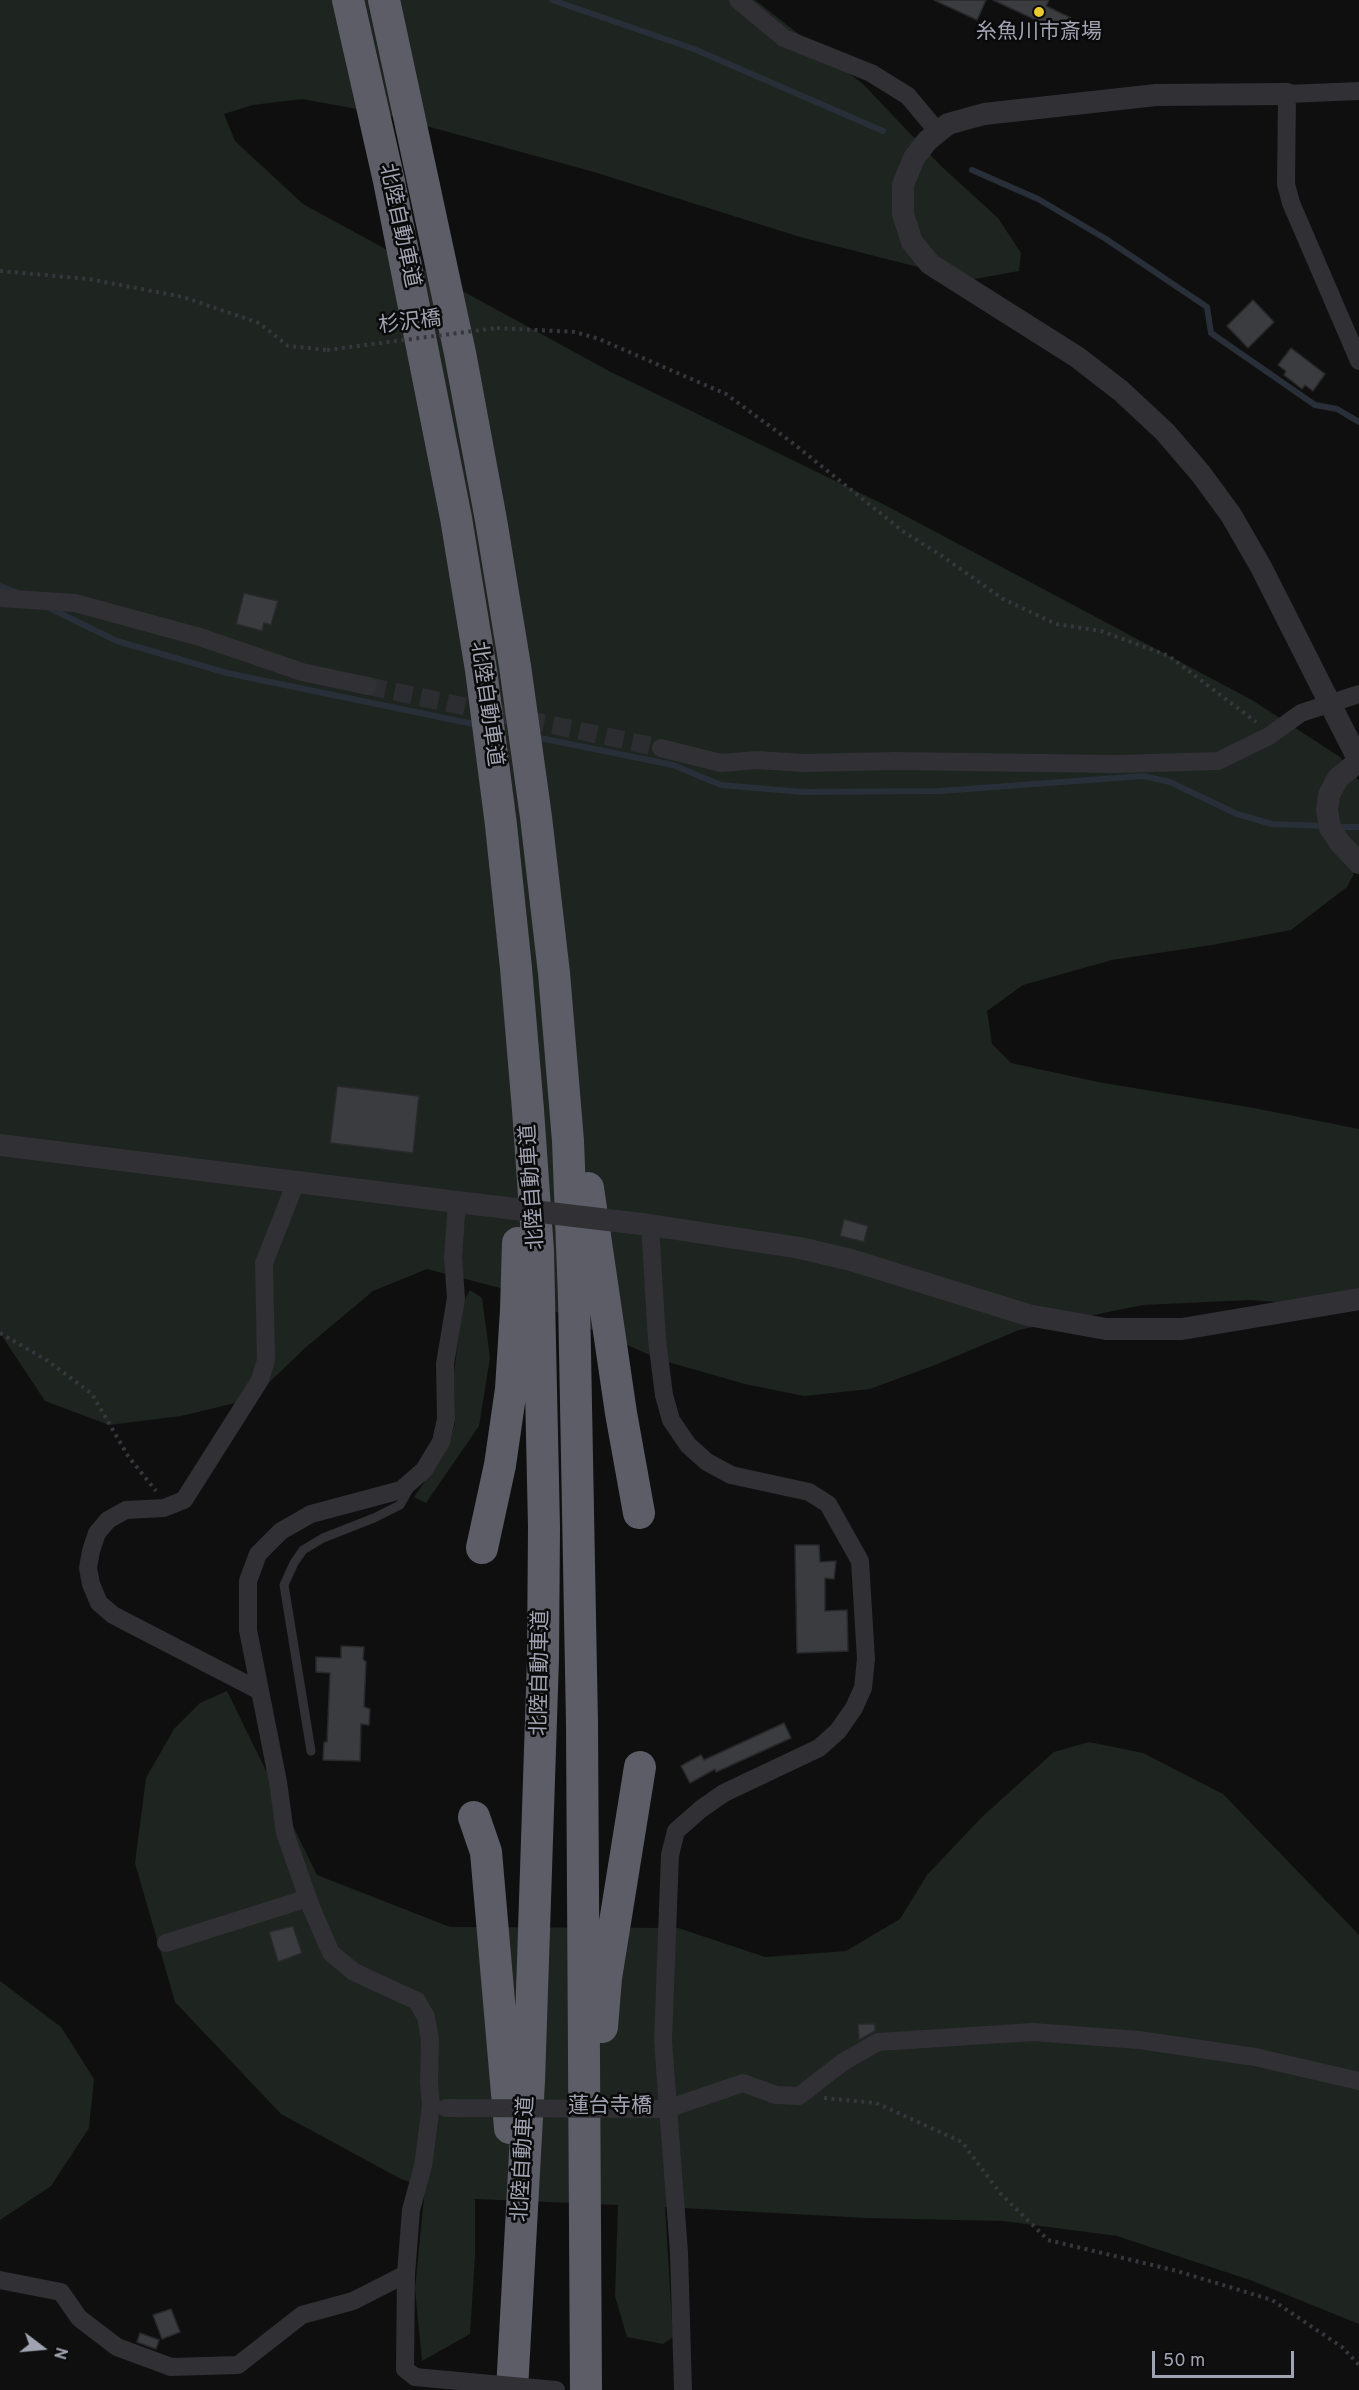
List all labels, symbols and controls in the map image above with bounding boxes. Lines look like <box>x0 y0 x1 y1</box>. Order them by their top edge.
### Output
marker: 糸魚川市斎場 <box>1032 5 1046 19</box>
place label: 糸魚川市斎場 <box>976 21 1102 47</box>
street label: 北陸自動車道 <box>373 162 423 290</box>
street label: 杉沢橋 <box>377 308 443 340</box>
street label: 北陸自動車道 <box>464 640 506 768</box>
street label: 北陸自動車道 <box>517 1123 551 1251</box>
street label: 北陸自動車道 <box>528 1610 556 1736</box>
street label: 北陸自動車道 <box>509 2095 541 2223</box>
street label: 蓮台寺橋 <box>568 2095 652 2121</box>
north arrow <box>12 2318 72 2378</box>
scale bar <box>1155 2339 1298 2377</box>
text: N <box>48 2345 71 2361</box>
text: 50 m <box>1163 2350 1205 2373</box>

